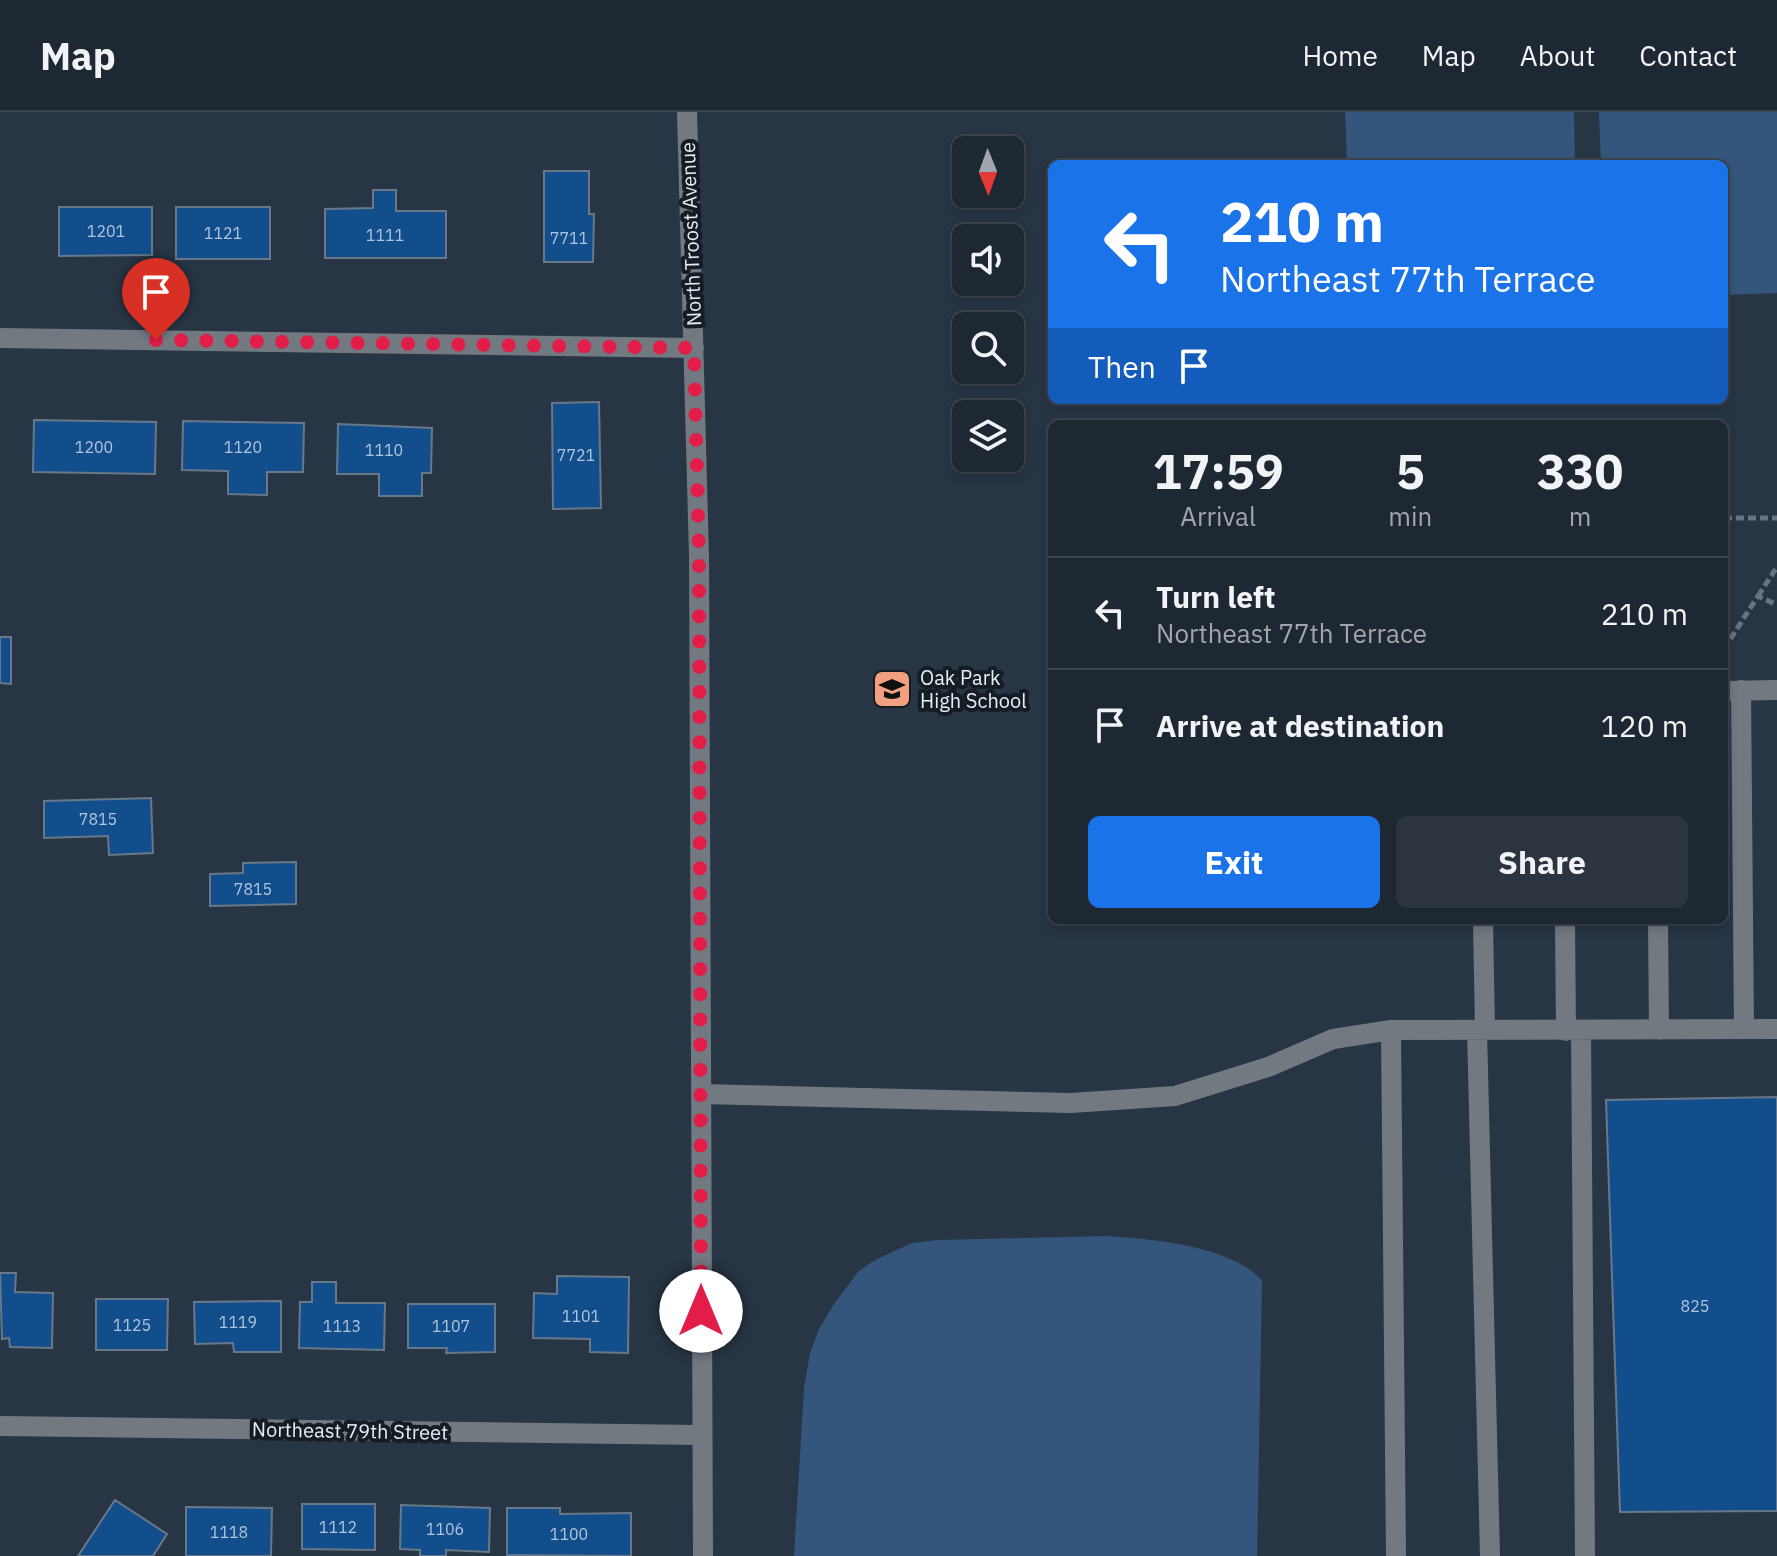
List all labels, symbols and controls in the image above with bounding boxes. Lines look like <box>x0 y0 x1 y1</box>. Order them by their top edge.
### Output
text: Map <box>40 31 116 80</box>
text: Home <box>1302 37 1378 74</box>
text: Map <box>1422 37 1476 74</box>
text: About <box>1520 37 1595 74</box>
text: Contact <box>1639 37 1737 74</box>
north arrow <box>952 136 1024 208</box>
map controls <box>952 136 1024 472</box>
street label: North Troost Avenue <box>674 142 707 327</box>
text: 210 m <box>1220 185 1384 257</box>
icon: left <box>1088 192 1192 296</box>
house number: 1201 <box>87 221 125 241</box>
house number: 1121 <box>204 223 242 243</box>
button: sound <box>952 224 1024 296</box>
house number: 1111 <box>366 225 404 245</box>
house number: 7711 <box>550 228 588 248</box>
text: Northeast 77th Terrace <box>1220 255 1595 302</box>
pin <box>122 258 190 340</box>
icon: arrive <box>134 270 178 314</box>
button: search <box>952 312 1024 384</box>
icon: arrive <box>1172 344 1216 388</box>
text: Then <box>1088 347 1156 386</box>
button: layers <box>952 400 1024 472</box>
house number: 1200 <box>75 437 113 457</box>
house number: 1120 <box>224 437 262 457</box>
house number: 1110 <box>365 440 403 460</box>
text: 17:59 <box>1153 440 1284 502</box>
text: 5 <box>1396 440 1425 502</box>
text: 330 <box>1537 440 1623 502</box>
house number: 7721 <box>557 445 595 465</box>
text: Arrival <box>1180 499 1256 533</box>
text: min <box>1388 499 1432 533</box>
text: m <box>1569 499 1591 533</box>
text: Turn left <box>1156 577 1275 616</box>
icon: left <box>1088 591 1132 635</box>
text: 210 m <box>1601 594 1688 633</box>
text: Northeast 77th Terrace <box>1156 616 1427 650</box>
place label: Oak Park High School <box>920 664 1027 714</box>
school or university icon: Oak Park High School <box>871 668 913 710</box>
icon: arrive <box>1088 703 1132 747</box>
text: Arrive at destination <box>1156 706 1444 745</box>
text: 120 m <box>1601 706 1688 745</box>
house number: 7815 <box>79 809 117 829</box>
button: Exit <box>1088 816 1380 908</box>
button: Share <box>1396 816 1688 908</box>
house number: 7815 <box>234 879 272 899</box>
position arrow <box>659 1269 743 1353</box>
house number: 825 <box>1681 1296 1709 1316</box>
house number: 1101 <box>562 1306 600 1326</box>
house number: 1119 <box>219 1312 257 1332</box>
house number: 1125 <box>113 1315 151 1335</box>
house number: 1113 <box>323 1316 361 1336</box>
house number: 1107 <box>432 1316 470 1336</box>
street label: Northeast 79th Street <box>252 1415 448 1446</box>
house number: 1112 <box>319 1517 357 1537</box>
house number: 1106 <box>426 1519 464 1539</box>
house number: 1118 <box>210 1522 248 1542</box>
house number: 1100 <box>550 1524 588 1544</box>

